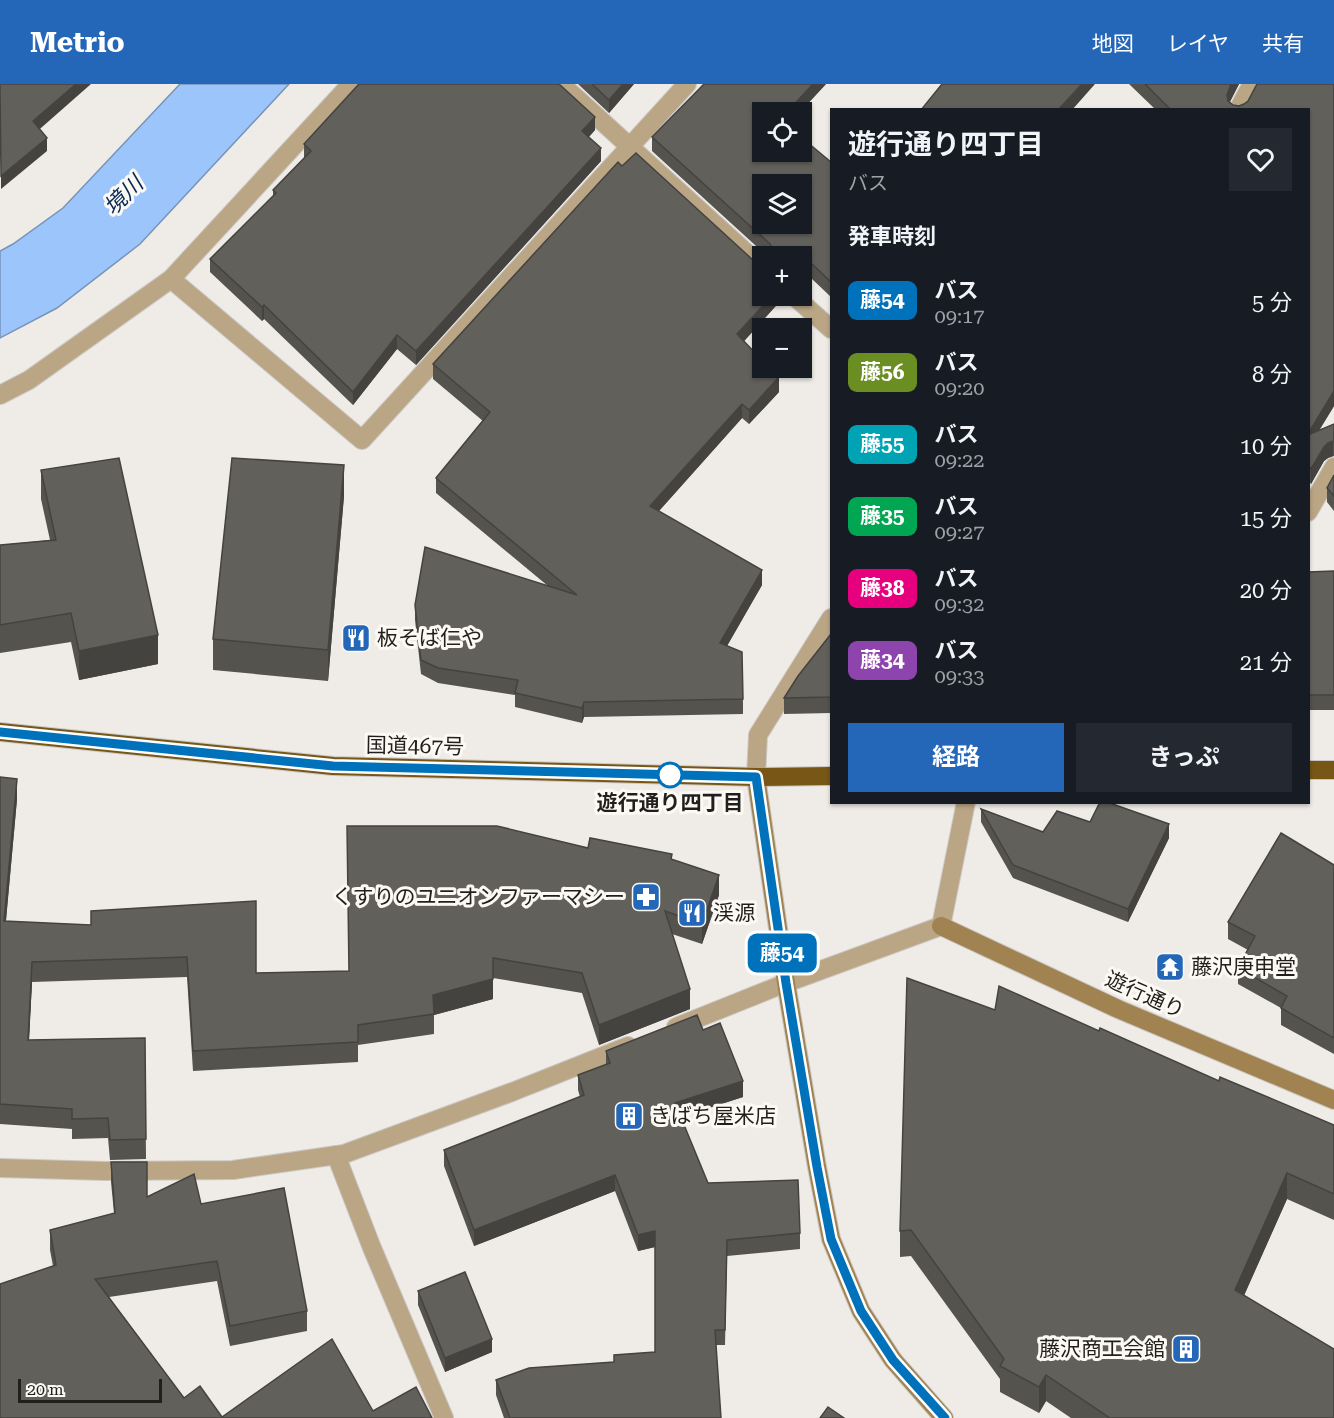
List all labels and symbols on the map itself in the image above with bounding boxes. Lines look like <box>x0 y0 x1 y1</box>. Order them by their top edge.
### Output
water label: 境川 <box>99 170 149 220</box>
restaurant icon: 板そば仁や <box>340 622 372 654</box>
place label: 板そば仁や <box>377 626 482 650</box>
street label: 国道467号 <box>366 733 464 759</box>
marker: 遊行通り四丁目 <box>657 762 683 788</box>
place label: 遊行通り四丁目 <box>597 791 744 815</box>
pharmacy icon: くすりのユニオンファーマシー <box>630 881 662 913</box>
place label: くすりのユニオンファーマシー <box>332 885 625 909</box>
restaurant icon: 渓源 <box>676 897 708 929</box>
place label: 渓源 <box>713 901 755 925</box>
line badge: 藤54 <box>748 934 816 972</box>
temple icon: 藤沢庚申堂 <box>1154 951 1186 983</box>
place label: 藤沢庚申堂 <box>1191 955 1296 979</box>
street label: 遊行通り <box>1102 967 1188 1023</box>
building icon: きばち屋米店 <box>613 1100 645 1132</box>
place label: きばち屋米店 <box>650 1104 776 1128</box>
building icon: 藤沢商工会館 <box>1170 1333 1202 1365</box>
place label: 藤沢商工会館 <box>1039 1337 1165 1361</box>
scale bar <box>18 1376 162 1404</box>

